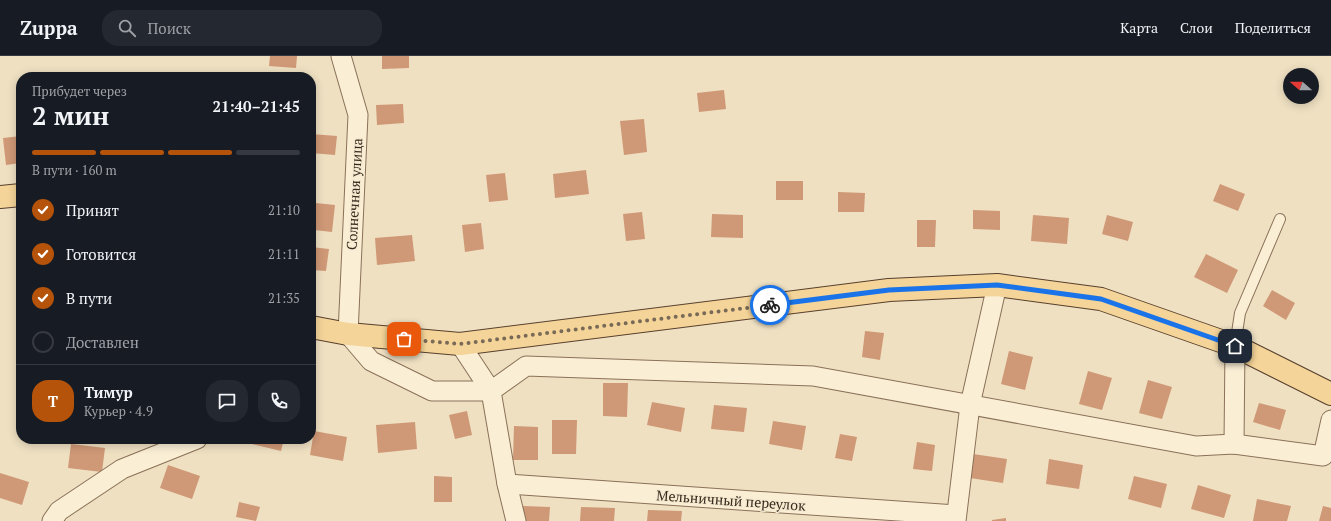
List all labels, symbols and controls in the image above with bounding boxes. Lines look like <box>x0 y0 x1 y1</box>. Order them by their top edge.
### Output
search box <box>102 10 382 46</box>
text: Zuppa <box>20 15 78 40</box>
icon: search <box>116 17 138 39</box>
text: Поиск <box>148 18 191 38</box>
text: Карта <box>1120 18 1158 37</box>
text: Слои <box>1180 18 1213 37</box>
text: Поделиться <box>1235 18 1311 37</box>
north arrow <box>1283 68 1319 104</box>
map controls <box>1283 68 1319 104</box>
text: Прибудет через <box>32 82 127 100</box>
text: 21:40–21:45 <box>213 96 300 116</box>
text: 2 мин <box>32 98 109 132</box>
street label: Солнечная улица <box>342 138 366 250</box>
text: В пути · 160 m <box>32 161 117 179</box>
icon: check <box>32 199 54 221</box>
text: Принят <box>66 200 119 220</box>
text: 21:10 <box>268 201 300 219</box>
icon: check <box>32 243 54 265</box>
text: Готовится <box>66 244 136 264</box>
text: 21:11 <box>268 245 300 263</box>
courier <box>750 285 790 325</box>
icon: check <box>32 287 54 309</box>
text: В пути <box>66 288 112 308</box>
text: 21:35 <box>268 289 300 307</box>
icon: bike <box>759 294 781 316</box>
pin <box>387 322 421 356</box>
icon: bag <box>393 328 415 350</box>
pin <box>1218 329 1252 363</box>
text: Доставлен <box>66 332 139 352</box>
icon: home <box>1224 335 1246 357</box>
button: chat <box>206 380 248 422</box>
button: phone <box>258 380 300 422</box>
text: Тимур <box>84 382 133 402</box>
text: Т <box>48 391 58 411</box>
text: Курьер · 4.9 <box>84 402 153 420</box>
street label: Мельничный переулок <box>656 485 807 515</box>

